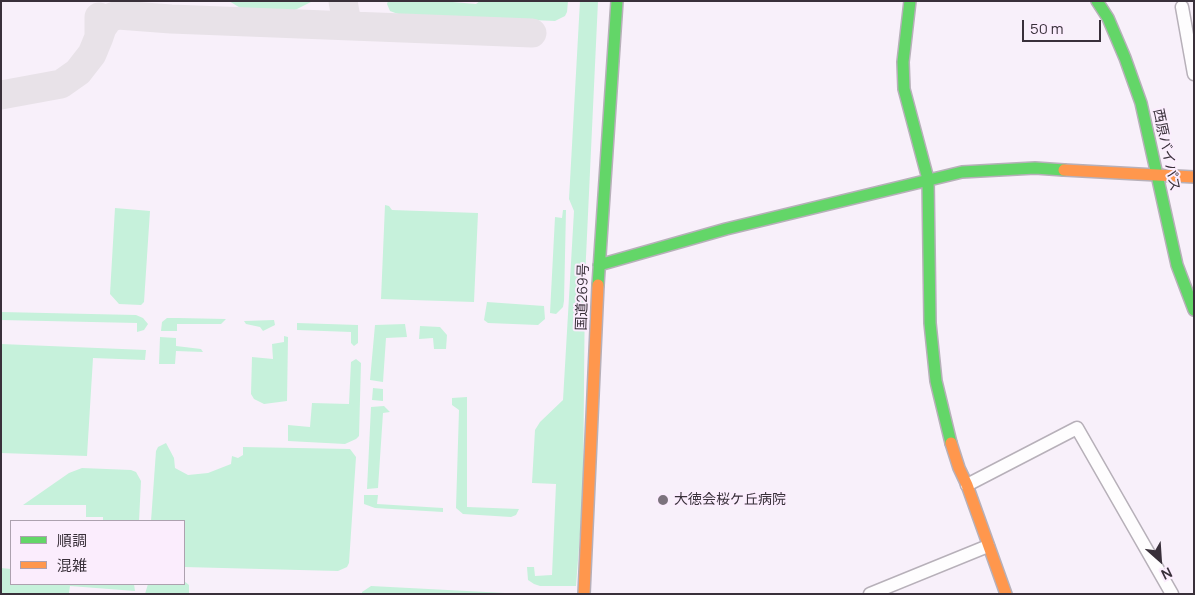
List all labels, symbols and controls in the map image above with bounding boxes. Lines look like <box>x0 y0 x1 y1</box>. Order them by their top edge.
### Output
scale bar <box>1025 10 1104 42</box>
text: 50 m <box>1030 18 1064 39</box>
street label: 西原バイパス <box>1149 107 1183 193</box>
street label: 国道269号 <box>573 263 593 331</box>
place label: 大徳会桜ケ丘病院 <box>674 492 786 508</box>
marker: 大徳会桜ケ丘病院 <box>656 493 670 507</box>
legend <box>10 520 185 585</box>
text: 順調 <box>57 530 87 551</box>
north arrow <box>1135 535 1185 585</box>
text: 混雑 <box>57 555 87 576</box>
text: N <box>1158 563 1175 585</box>

